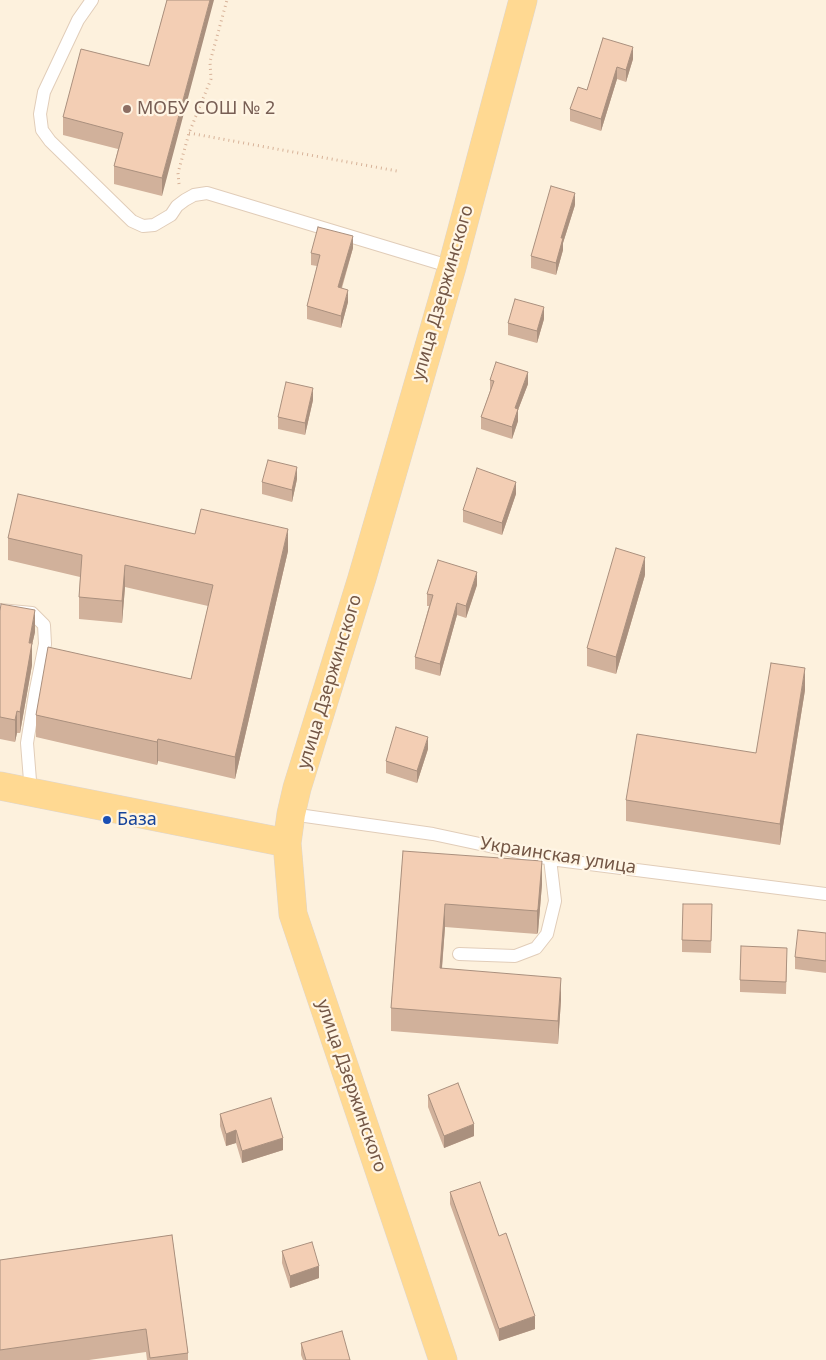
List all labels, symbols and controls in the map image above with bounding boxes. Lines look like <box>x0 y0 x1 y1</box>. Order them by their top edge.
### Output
place label: МОБУ СОШ № 2 <box>137 98 275 120</box>
marker: МОБУ СОШ № 2 <box>121 103 133 115</box>
street label: улица Дзержинского <box>408 203 478 383</box>
street label: улица Дзержинского <box>293 592 367 772</box>
place label: База <box>117 809 157 831</box>
marker: База <box>101 814 113 826</box>
street label: Украинская улица <box>478 833 638 879</box>
street label: улица Дзержинского <box>311 997 391 1175</box>

